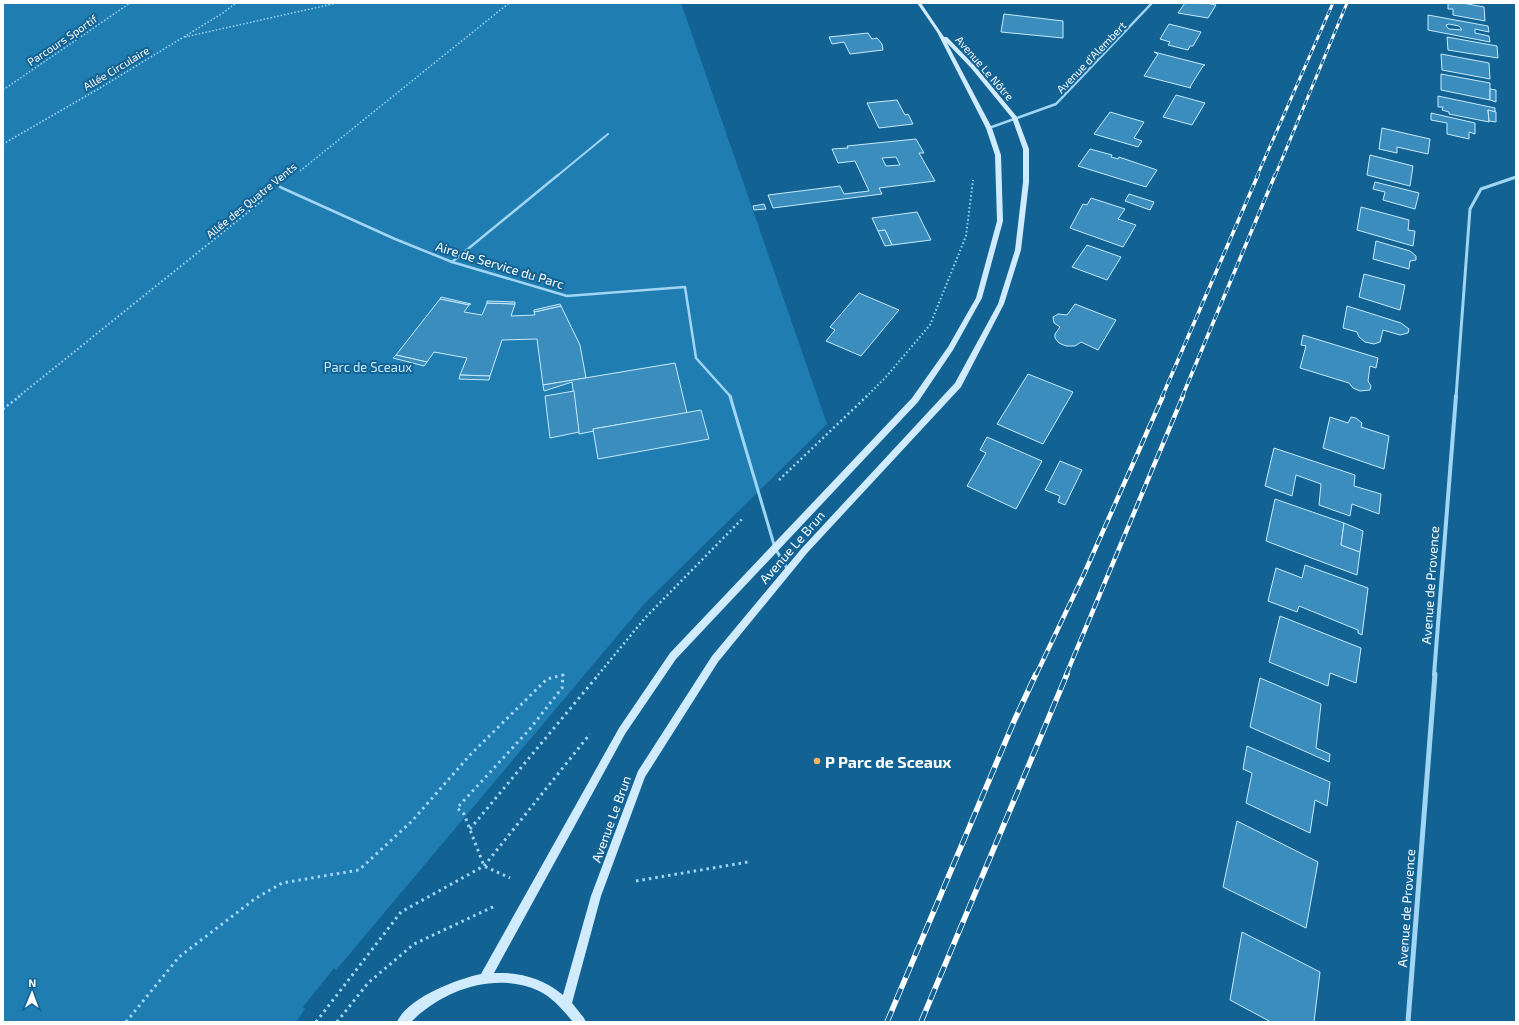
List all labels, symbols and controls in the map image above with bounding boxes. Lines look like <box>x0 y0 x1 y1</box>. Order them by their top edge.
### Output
street label: Parcours Sportif <box>25 11 100 68</box>
street label: Avenue d'Alembert <box>1054 19 1128 95</box>
street label: Avenue Le Nôtre <box>953 33 1017 103</box>
street label: Allée Circulaire <box>81 43 151 93</box>
street label: Allée des Quatre Vents <box>203 159 300 241</box>
street label: Aire de Service du Parc <box>434 238 566 292</box>
park label: Parc de Sceaux <box>324 359 412 375</box>
street label: Avenue Le Brun <box>756 507 828 587</box>
street label: Avenue de Provence <box>1418 525 1442 645</box>
place label: P Parc de Sceaux <box>825 752 951 771</box>
marker: P Parc de Sceaux <box>812 756 822 766</box>
street label: Avenue Le Brun <box>588 773 634 865</box>
street label: Avenue de Provence <box>1394 848 1418 968</box>
north arrow <box>12 973 52 1013</box>
text: N <box>28 976 36 989</box>

